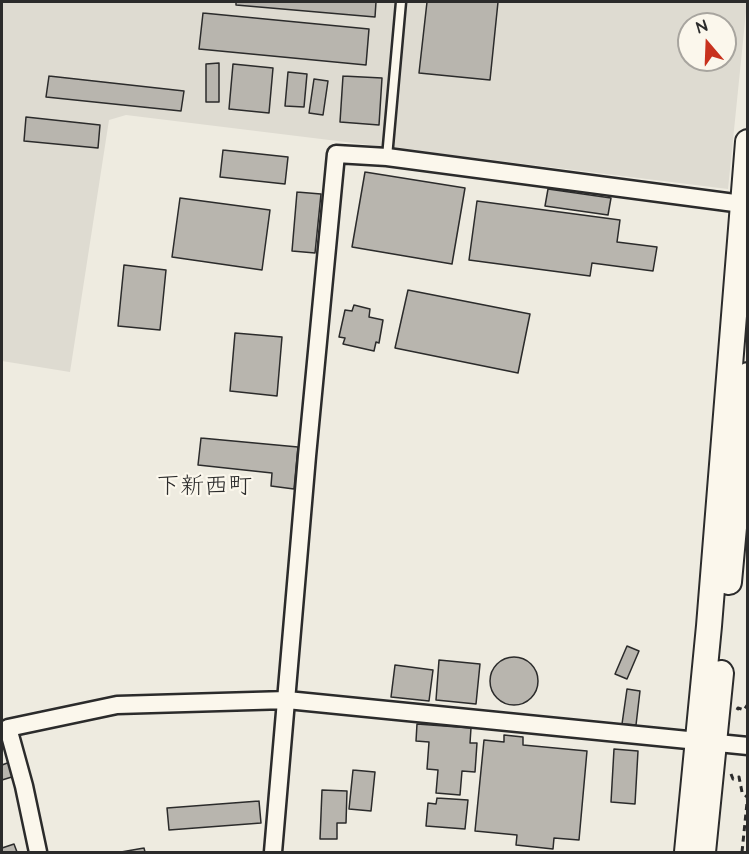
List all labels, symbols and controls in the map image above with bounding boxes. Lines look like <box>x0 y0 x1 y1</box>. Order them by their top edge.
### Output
north arrow <box>677 12 737 72</box>
text: N <box>693 15 710 39</box>
district label: 下新西町 <box>156 474 252 502</box>

